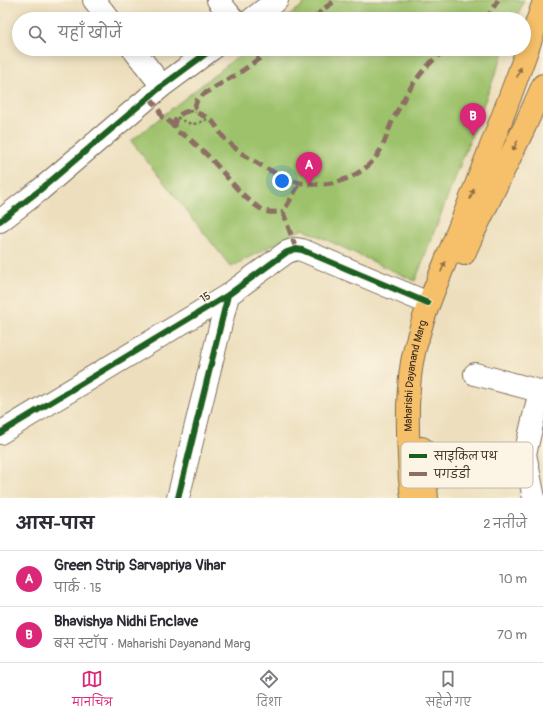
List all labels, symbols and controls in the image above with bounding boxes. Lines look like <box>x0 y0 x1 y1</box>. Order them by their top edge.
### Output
search box <box>12 12 531 56</box>
icon: search <box>26 23 48 45</box>
text: यहाँ खोजें <box>58 24 122 43</box>
one-way arrow <box>517 66 523 78</box>
pin: B <box>460 103 486 136</box>
one-way arrow <box>512 140 518 152</box>
pin: A <box>296 152 322 185</box>
your location <box>272 171 292 191</box>
one-way arrow <box>470 187 476 199</box>
one-way arrow <box>441 260 447 272</box>
street label: 15 <box>198 289 213 306</box>
street label: Maharishi Dayanand Marg <box>402 318 430 432</box>
legend <box>401 442 533 488</box>
text: साइकिल पथ <box>433 447 499 463</box>
text: पगडंडी <box>433 465 471 481</box>
text: आस-पास <box>16 513 94 534</box>
text: 2 नतीजे <box>483 516 527 532</box>
text: Green Strip Sarvapriya Vihar <box>54 556 226 575</box>
text: A <box>25 571 33 587</box>
text: 10 m <box>499 571 527 587</box>
text: पार्क · 15 <box>54 580 102 596</box>
text: Bhavishya Nidhi Enclave <box>54 612 198 631</box>
text: B <box>25 627 33 643</box>
text: 70 m <box>497 627 527 643</box>
text: बस स्टॉप · Maharishi Dayanand Marg <box>54 636 251 652</box>
tab: मानचित्र <box>72 668 112 714</box>
tab: दिशा <box>257 668 282 714</box>
tab: सहेजे गए <box>426 668 471 714</box>

